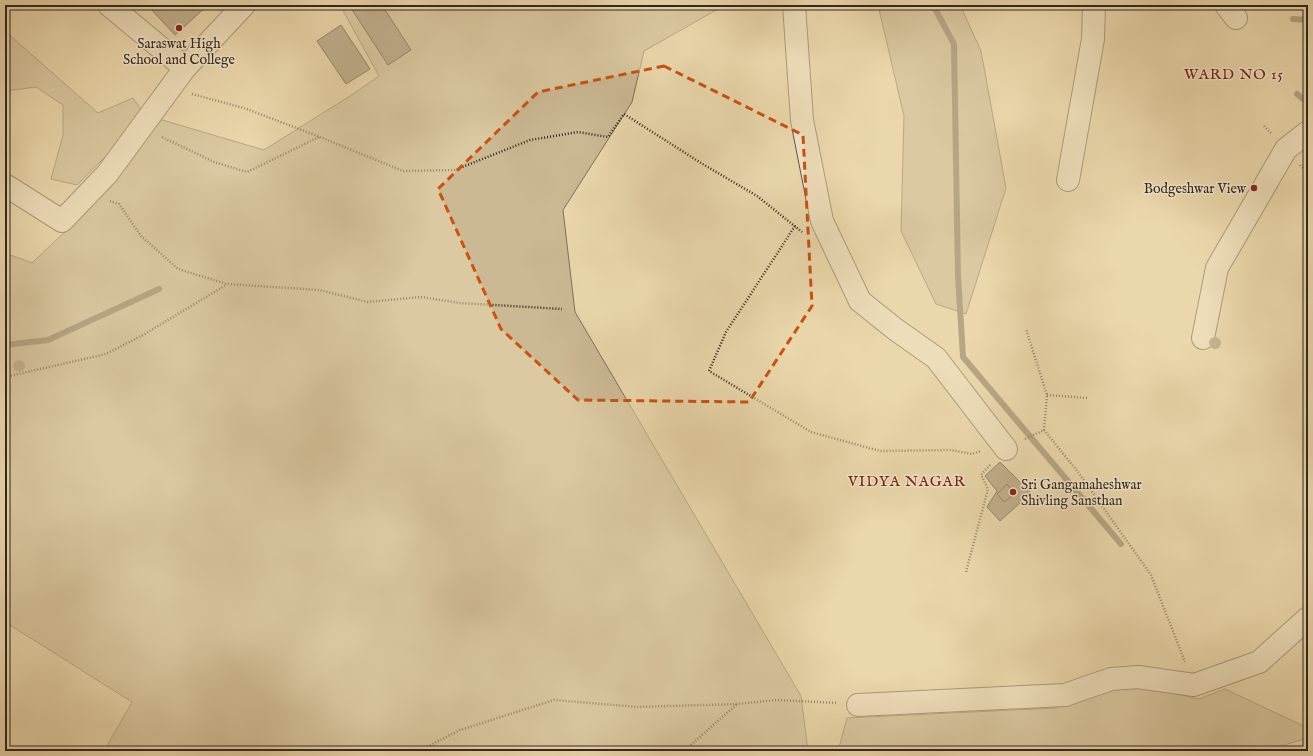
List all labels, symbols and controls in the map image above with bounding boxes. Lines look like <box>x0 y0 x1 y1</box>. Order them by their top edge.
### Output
marker: Saraswat High School and College <box>174 23 184 33</box>
place label: Saraswat High School and College <box>123 35 236 69</box>
district label: WARD NO 15 <box>1184 65 1284 84</box>
place label: Bodgeshwar View <box>1144 180 1247 198</box>
marker: Bodgeshwar View <box>1249 183 1259 193</box>
district label: VIDYA NAGAR <box>847 472 966 491</box>
place label: Sri Gangamaheshwar Shivling Sansthan <box>1021 476 1142 510</box>
marker: Sri Gangamaheshwar Shivling Sansthan <box>1008 487 1018 497</box>

